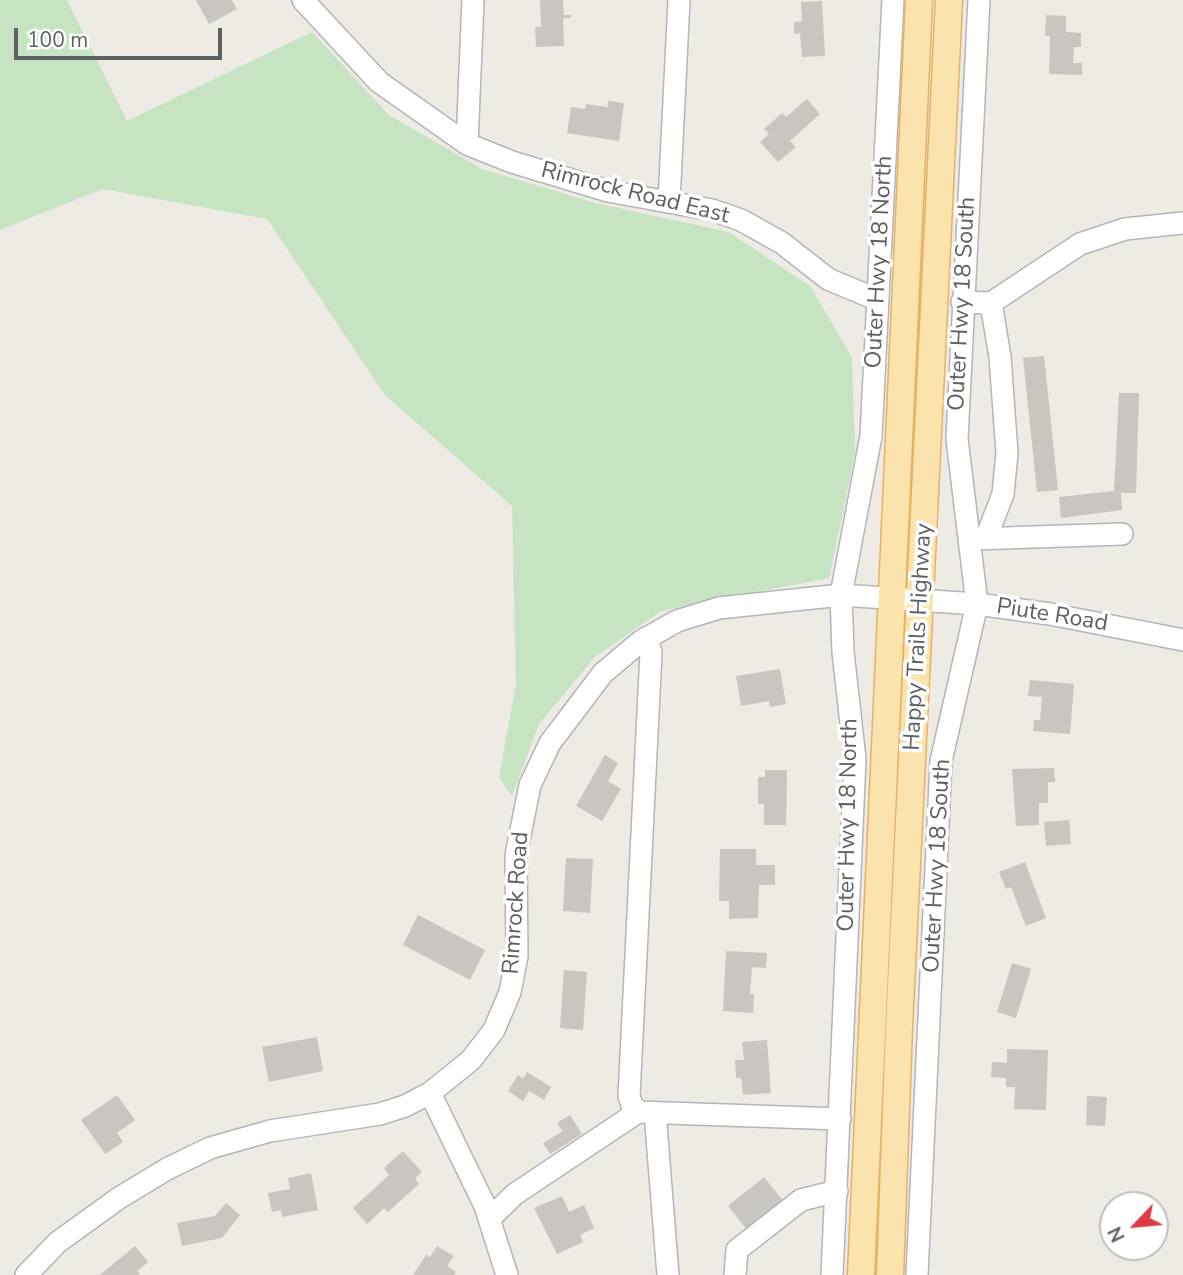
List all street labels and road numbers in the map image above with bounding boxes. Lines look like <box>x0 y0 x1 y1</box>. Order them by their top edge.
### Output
street label: Outer Hwy 18 North <box>861 155 899 369</box>
street label: Rimrock Road East <box>538 157 732 231</box>
street label: Outer Hwy 18 South <box>944 196 982 412</box>
street label: Happy Trails Highway <box>899 523 939 751</box>
street label: Piute Road <box>994 594 1110 638</box>
street label: Outer Hwy 18 North <box>833 718 865 932</box>
street label: Outer Hwy 18 South <box>919 758 957 974</box>
street label: Rimrock Road <box>498 831 536 975</box>

